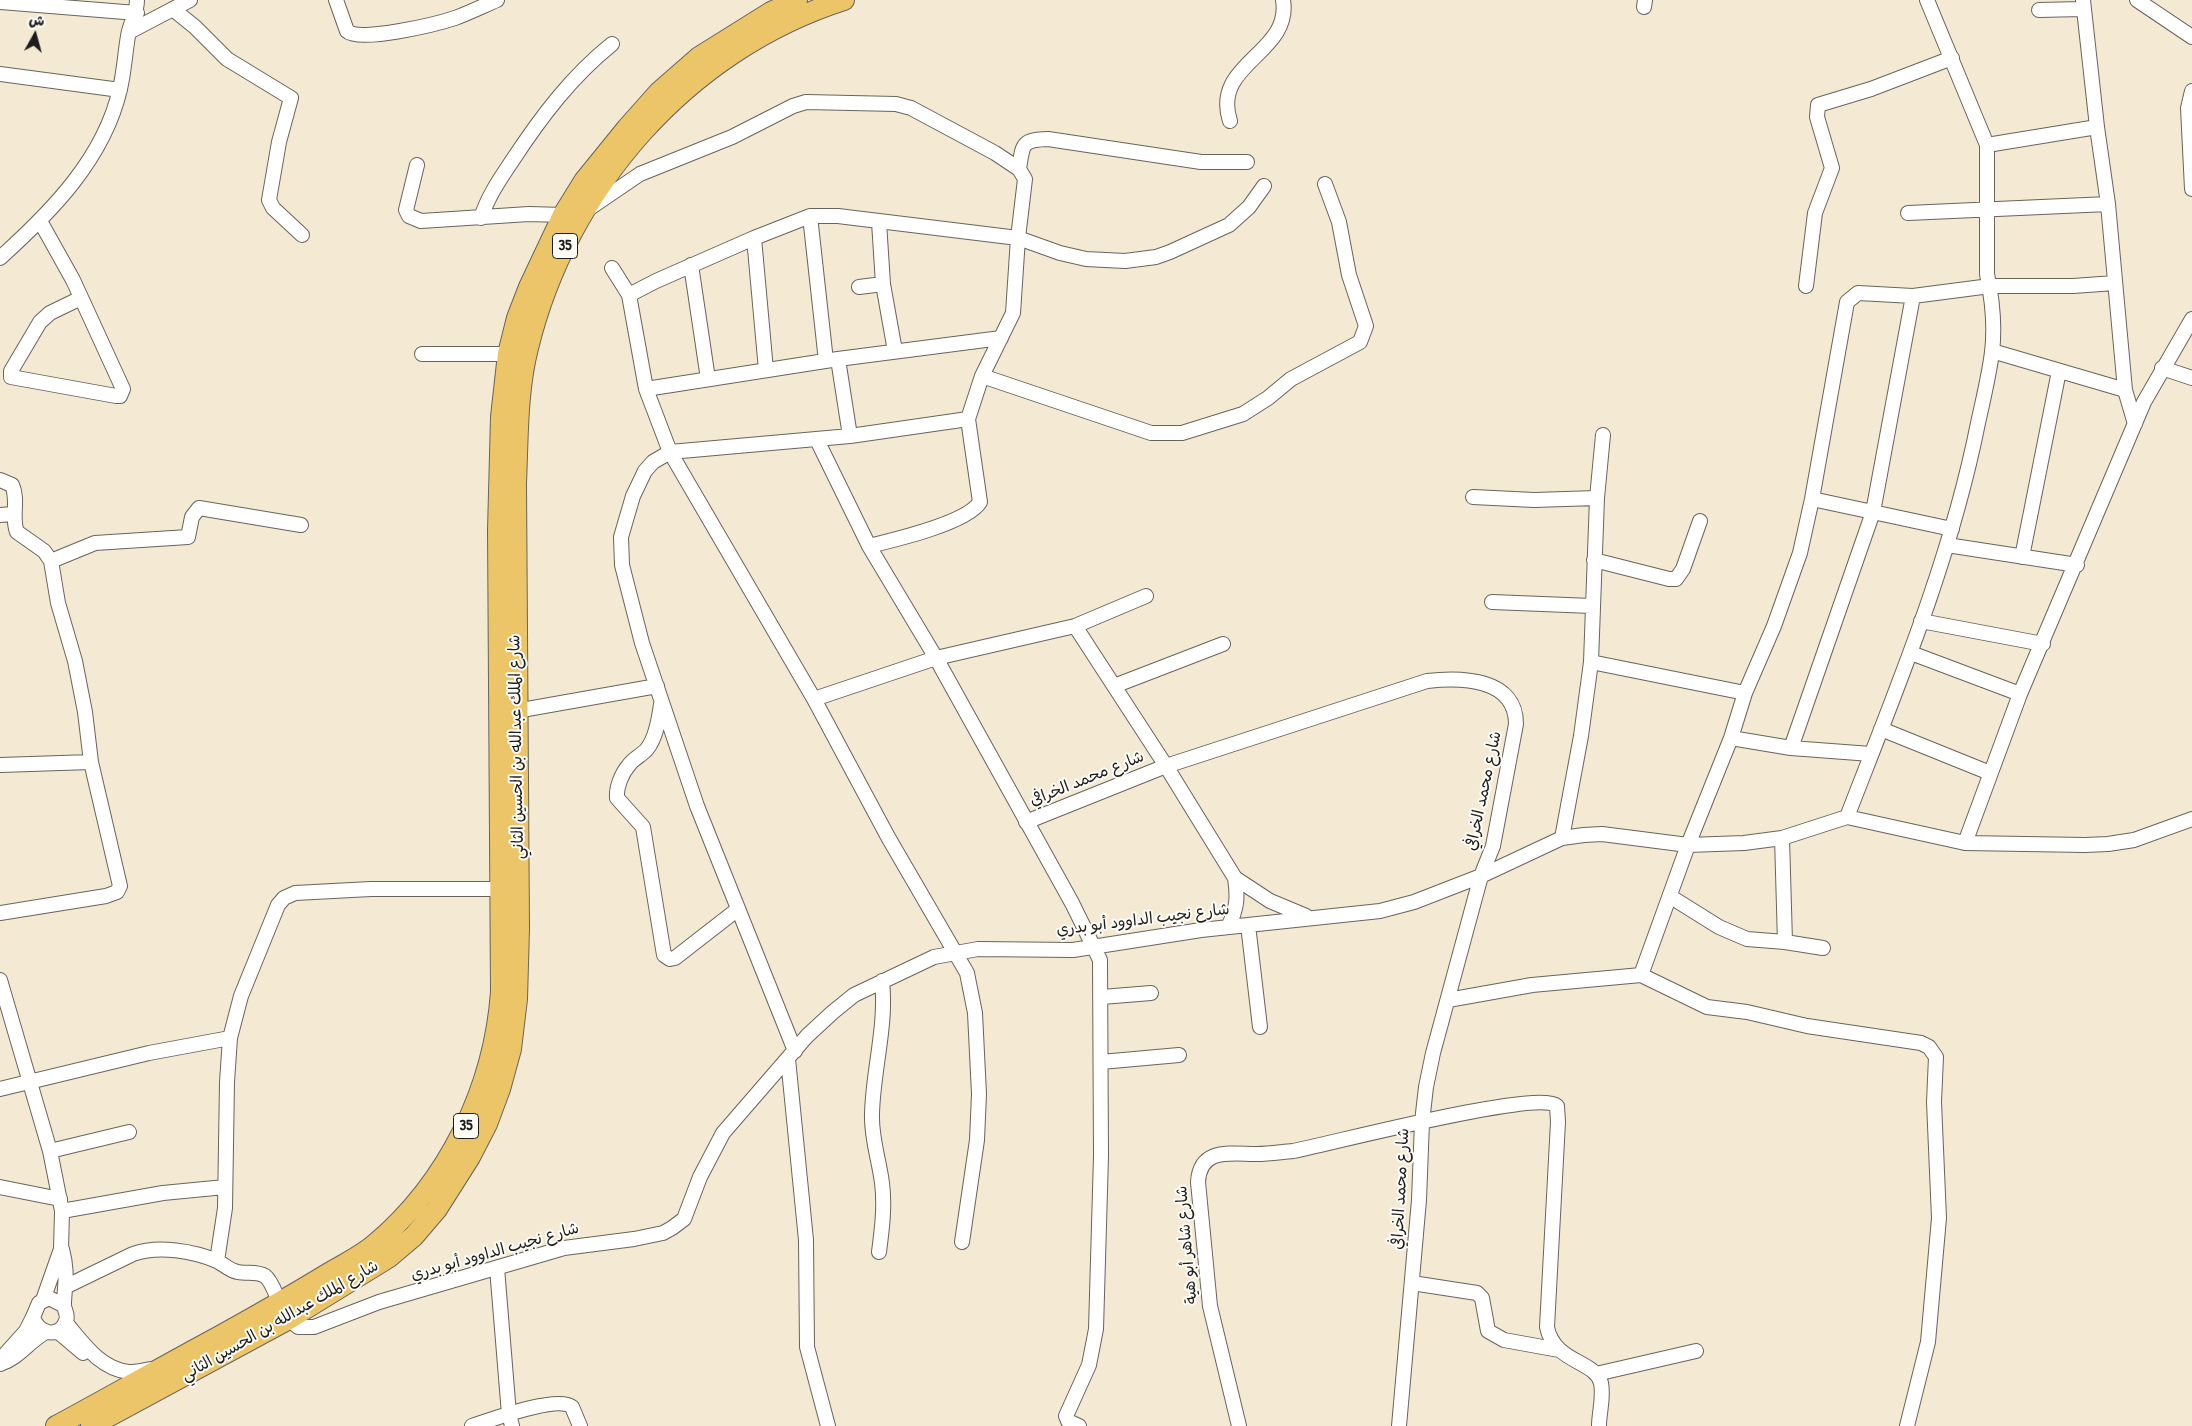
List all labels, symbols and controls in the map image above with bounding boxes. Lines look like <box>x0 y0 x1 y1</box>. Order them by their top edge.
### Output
text: ش <box>28 9 46 30</box>
north arrow <box>10 10 60 60</box>
road number: 35 <box>552 234 578 258</box>
street label: شارع الملك عبدالله بن الحسين الثاني <box>505 634 529 860</box>
street label: شارع محمد الخرافي <box>1462 729 1506 853</box>
street label: شارع محمد الخرافي <box>1027 747 1147 811</box>
street label: شارع نجيب الداوود أبو بدري <box>1055 900 1231 940</box>
road number: 35 <box>454 1114 478 1138</box>
street label: شارع محمد الخرافي <box>1388 1128 1414 1250</box>
street label: شارع شاهر أبو هية <box>1172 1185 1202 1305</box>
street label: شارع نجيب الداوود أبو بدري <box>409 1219 581 1285</box>
street label: شارع الملك عبدالله بن الحسين الثاني <box>178 1257 382 1385</box>

